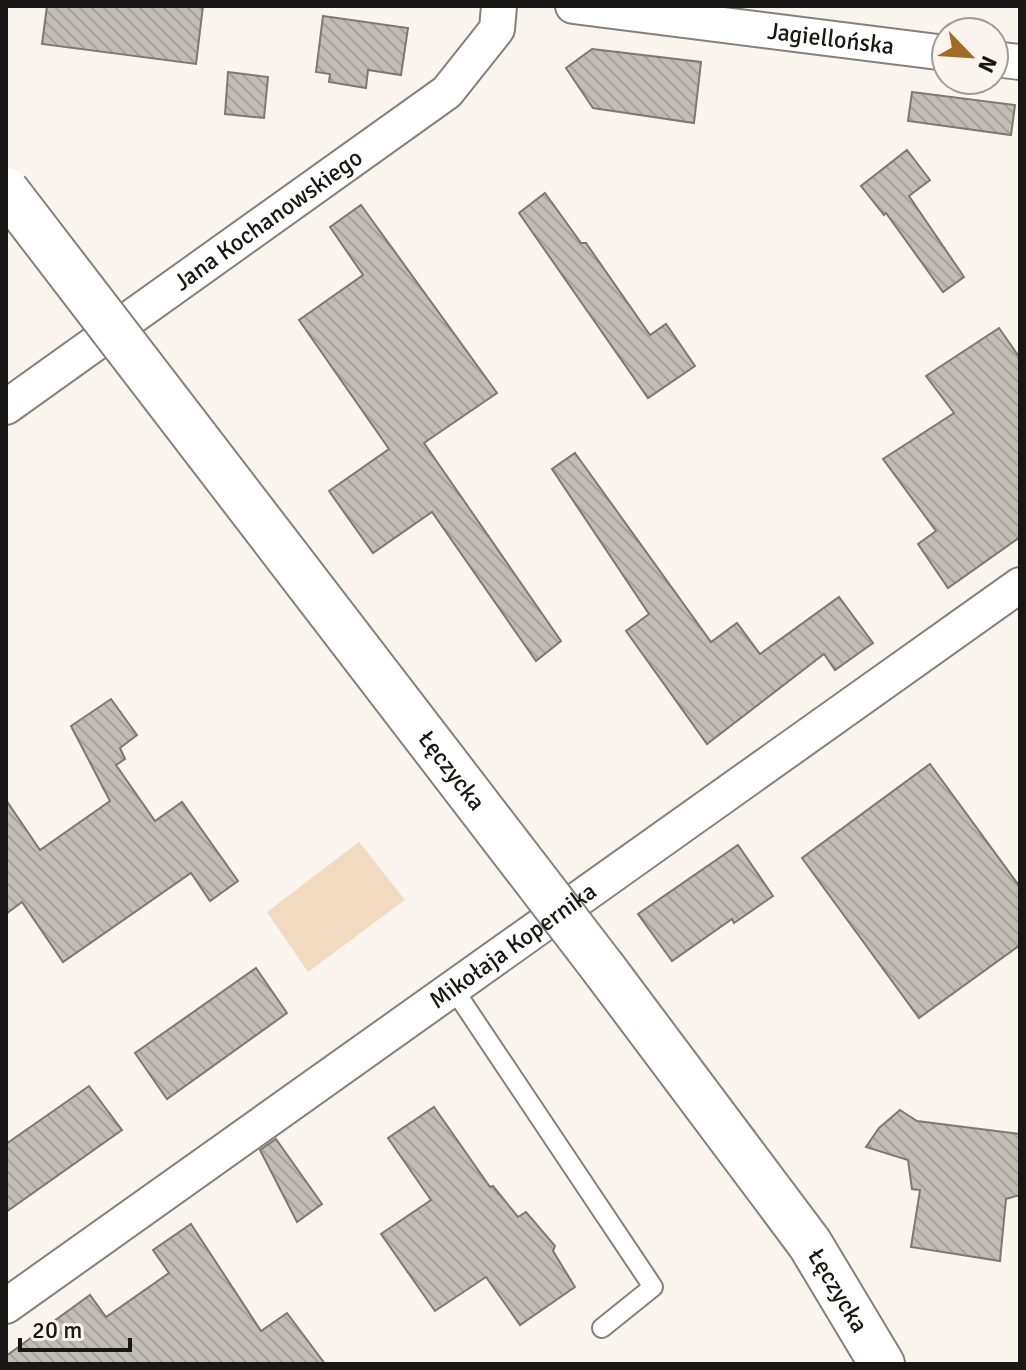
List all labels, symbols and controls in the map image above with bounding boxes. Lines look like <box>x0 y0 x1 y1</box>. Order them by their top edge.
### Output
street label: Jagiellońska <box>766 16 896 61</box>
north arrow <box>930 16 1010 96</box>
text: N <box>972 52 1003 77</box>
street label: Jana Kochanowskiego <box>168 142 368 297</box>
street label: Łęczycka <box>412 725 492 817</box>
street label: Mikołaja Kopernika <box>423 876 602 1015</box>
street label: Łęczycka <box>801 1243 875 1338</box>
scale bar <box>20 1302 130 1352</box>
text: 20 m <box>32 1315 82 1345</box>

